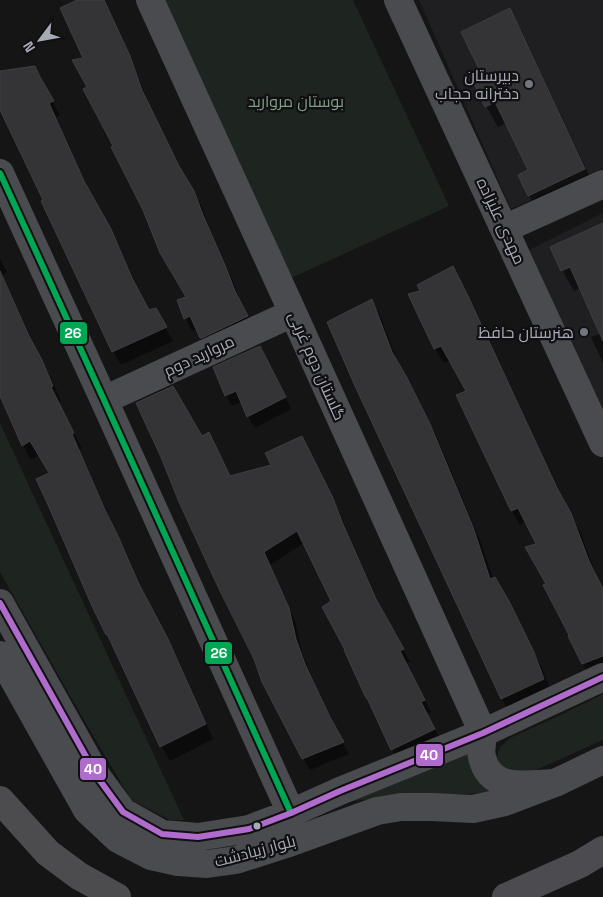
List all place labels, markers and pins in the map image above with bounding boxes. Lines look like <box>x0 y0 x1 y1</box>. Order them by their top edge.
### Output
place label: دبیرستان دخترانه حجاب <box>435 65 519 104</box>
marker: دبیرستان دخترانه حجاب <box>523 78 535 90</box>
place label: هنرستان حافظ <box>478 322 574 343</box>
marker: هنرستان حافظ <box>578 326 590 338</box>
unlabelled marker <box>252 821 262 831</box>

